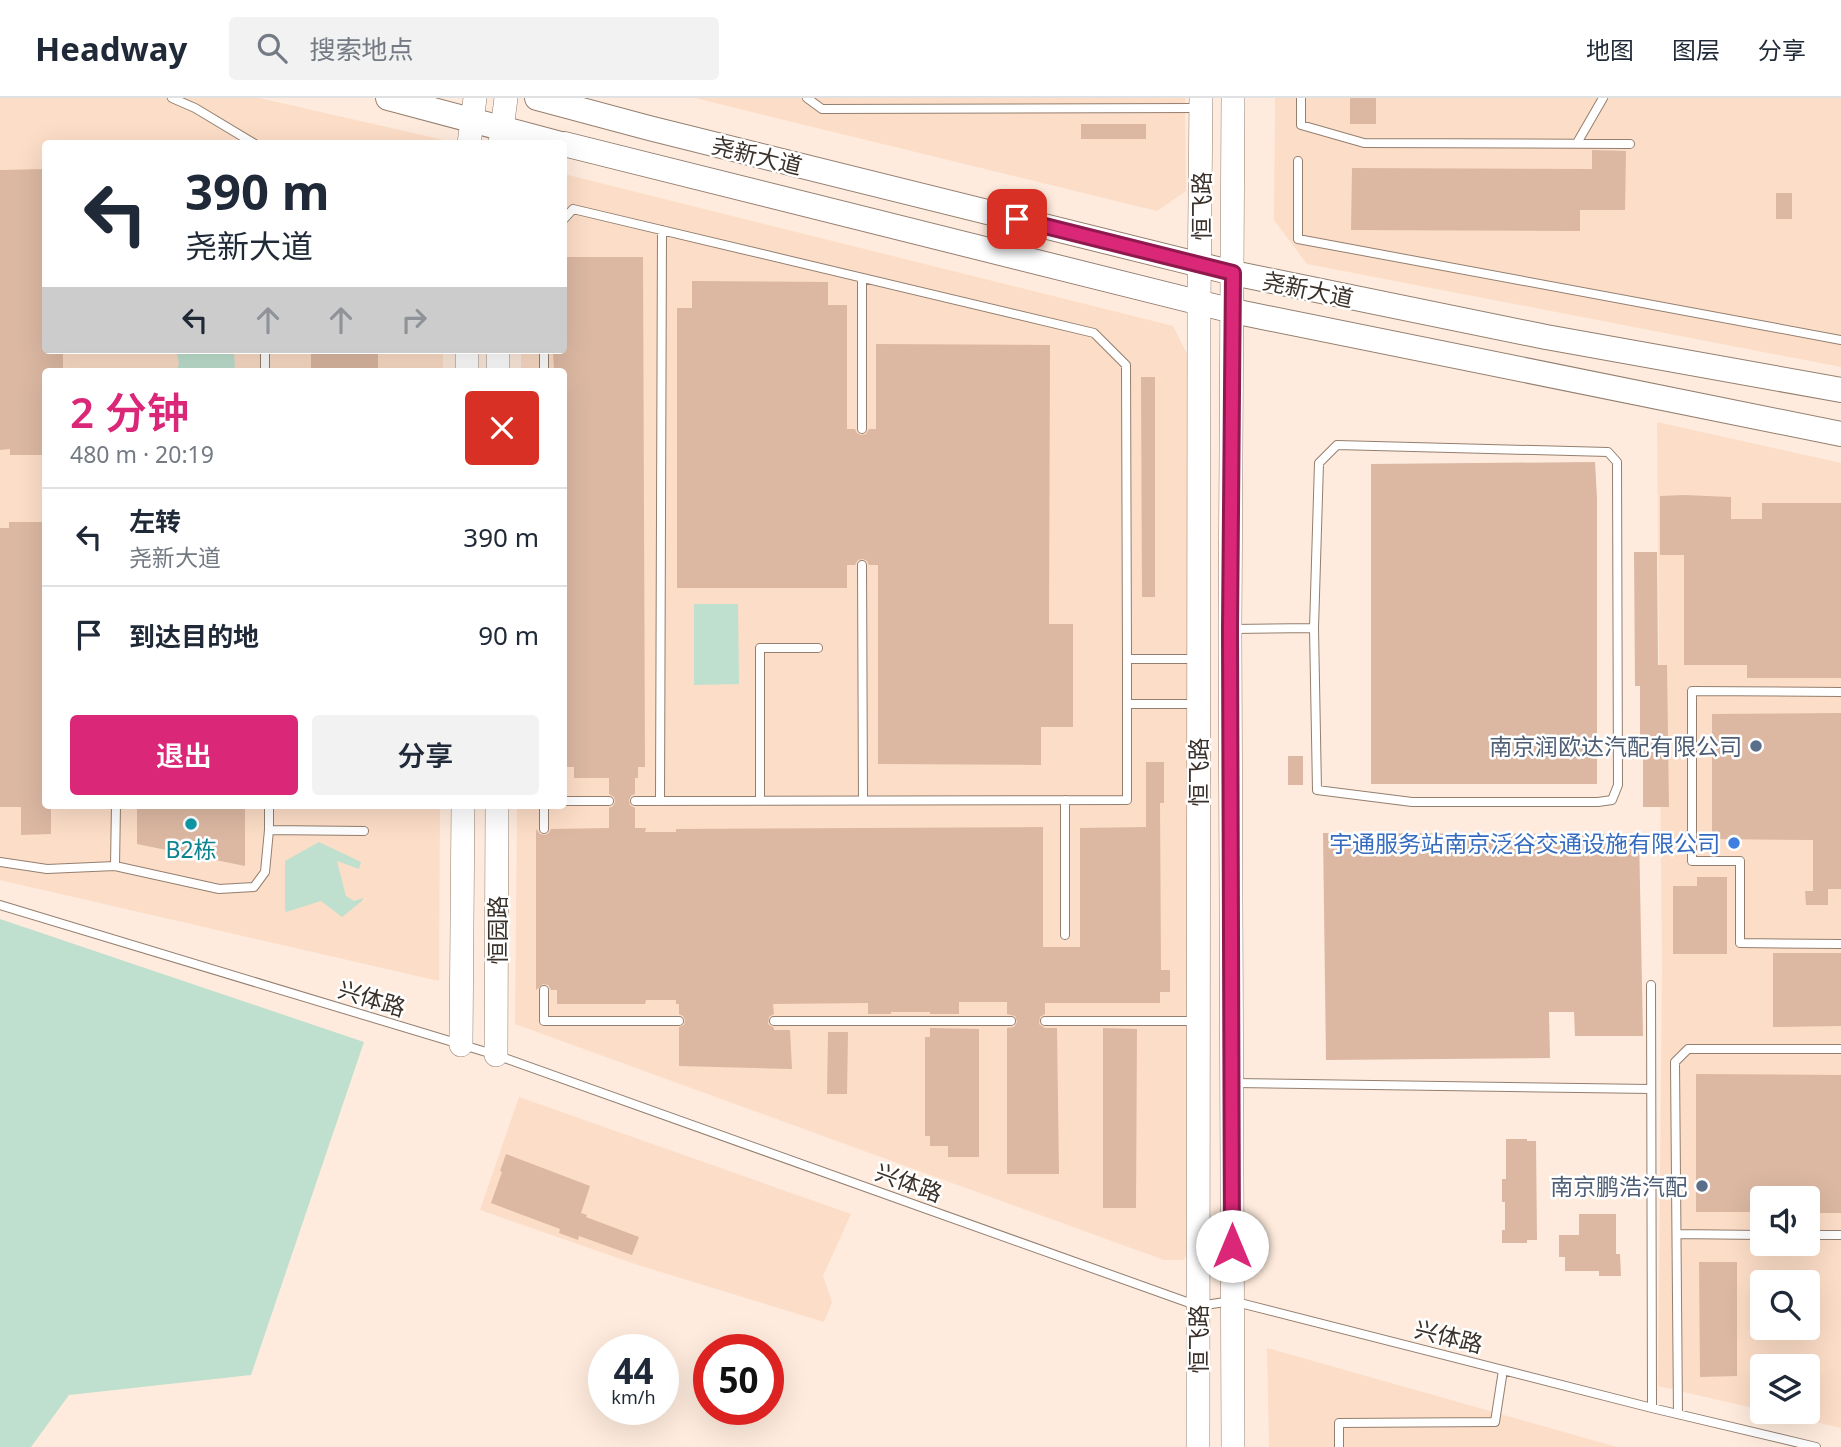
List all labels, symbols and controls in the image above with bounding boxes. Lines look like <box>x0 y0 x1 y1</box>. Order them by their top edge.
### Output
search box <box>229 17 719 80</box>
text: Headway <box>35 26 187 71</box>
icon: search <box>253 29 291 67</box>
text: 搜索地点 <box>309 31 413 67</box>
text: 地图 <box>1586 33 1634 66</box>
text: 图层 <box>1672 33 1720 66</box>
text: 分享 <box>1758 33 1806 66</box>
street label: 尧新大道 <box>708 128 806 182</box>
text: 390 m <box>185 158 330 224</box>
icon: left <box>70 168 161 259</box>
street label: 恒飞路 <box>1185 172 1217 241</box>
pin <box>987 189 1047 249</box>
icon: arrive <box>998 200 1036 238</box>
text: 尧新大道 <box>185 224 313 267</box>
street label: 尧新大道 <box>1260 264 1356 314</box>
icon: left <box>176 301 214 339</box>
icon: ahead <box>249 301 287 339</box>
icon: ahead <box>322 301 360 339</box>
icon: right <box>395 301 433 339</box>
text: 2 分钟 <box>70 383 189 440</box>
button: close <box>465 391 539 465</box>
text: 480 m · 20:19 <box>70 438 214 470</box>
text: 左转 <box>129 503 181 539</box>
icon: left <box>70 518 108 556</box>
text: 390 m <box>463 519 539 555</box>
text: 尧新大道 <box>129 541 221 573</box>
icon: arrive <box>70 616 108 654</box>
text: 90 m <box>478 617 539 653</box>
text: 到达目的地 <box>129 618 259 654</box>
button: 退出 <box>70 715 298 795</box>
button: 分享 <box>312 715 539 795</box>
place label: 南京润欧达汽配有限公司 <box>1489 730 1742 762</box>
street label: 恒飞路 <box>1182 738 1214 807</box>
marker: 南京润欧达汽配有限公司 <box>1748 738 1764 754</box>
marker: B2栋 <box>183 816 199 832</box>
place label: 宇通服务站南京泛谷交通设施有限公司 <box>1329 827 1720 859</box>
place label: B2栋 <box>165 833 217 865</box>
marker: 宇通服务站南京泛谷交通设施有限公司 <box>1726 835 1742 851</box>
street label: 恒园路 <box>481 896 513 965</box>
street label: 兴体路 <box>334 973 410 1023</box>
street label: 兴体路 <box>871 1155 947 1209</box>
place label: 南京鹏浩汽配 <box>1550 1170 1688 1202</box>
marker: 南京鹏浩汽配 <box>1694 1178 1710 1194</box>
map controls <box>1750 1186 1820 1424</box>
button: sound <box>1750 1186 1820 1256</box>
position arrow <box>1195 1209 1269 1283</box>
button: search <box>1750 1270 1820 1340</box>
street label: 恒飞路 <box>1182 1305 1214 1374</box>
street label: 兴体路 <box>1412 1312 1486 1360</box>
speed limit sign: 50 <box>693 1334 784 1425</box>
text: 44 <box>613 1347 654 1394</box>
button: layers <box>1750 1354 1820 1424</box>
text: km/h <box>611 1385 656 1409</box>

